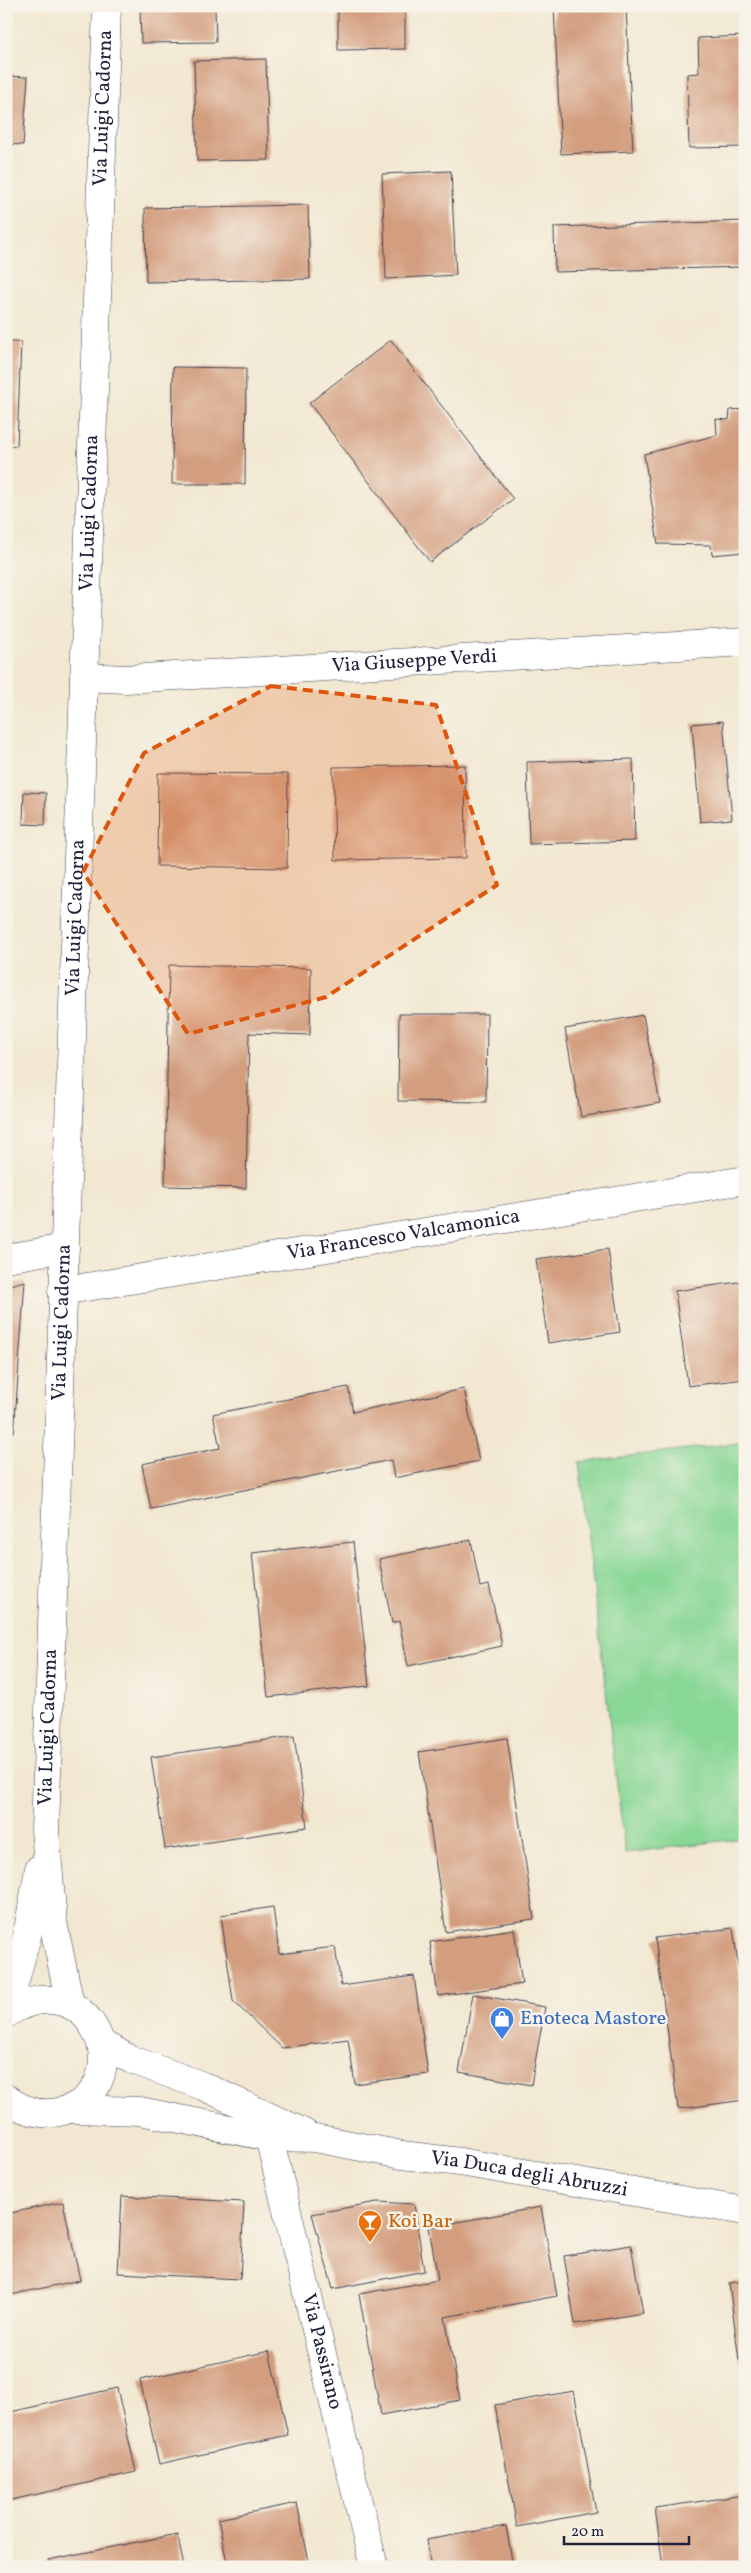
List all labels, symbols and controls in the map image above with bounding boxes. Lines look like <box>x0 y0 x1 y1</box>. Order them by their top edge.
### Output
street label: Via Luigi Cadorna <box>87 29 120 187</box>
street label: Via Luigi Cadorna <box>73 434 106 592</box>
street label: Via Giuseppe Verdi <box>331 643 498 681</box>
street label: Via Luigi Cadorna <box>59 839 93 996</box>
street label: Via Francesco Valcamonica <box>285 1203 522 1268</box>
street label: Via Luigi Cadorna <box>46 1244 79 1401</box>
street label: Via Luigi Cadorna <box>32 1648 65 1806</box>
place label: Enoteca Mastore <box>520 2005 666 2033</box>
shop icon: Enoteca Mastore <box>489 2006 515 2040</box>
street label: Via Duca degli Abruzzi <box>429 2145 630 2205</box>
place label: Koi Bar <box>388 2208 452 2236</box>
bar icon: Koi Bar <box>357 2209 383 2243</box>
street label: Via Passirano <box>294 2291 349 2413</box>
scale bar <box>564 2513 688 2545</box>
text: 20 m <box>571 2522 604 2543</box>

